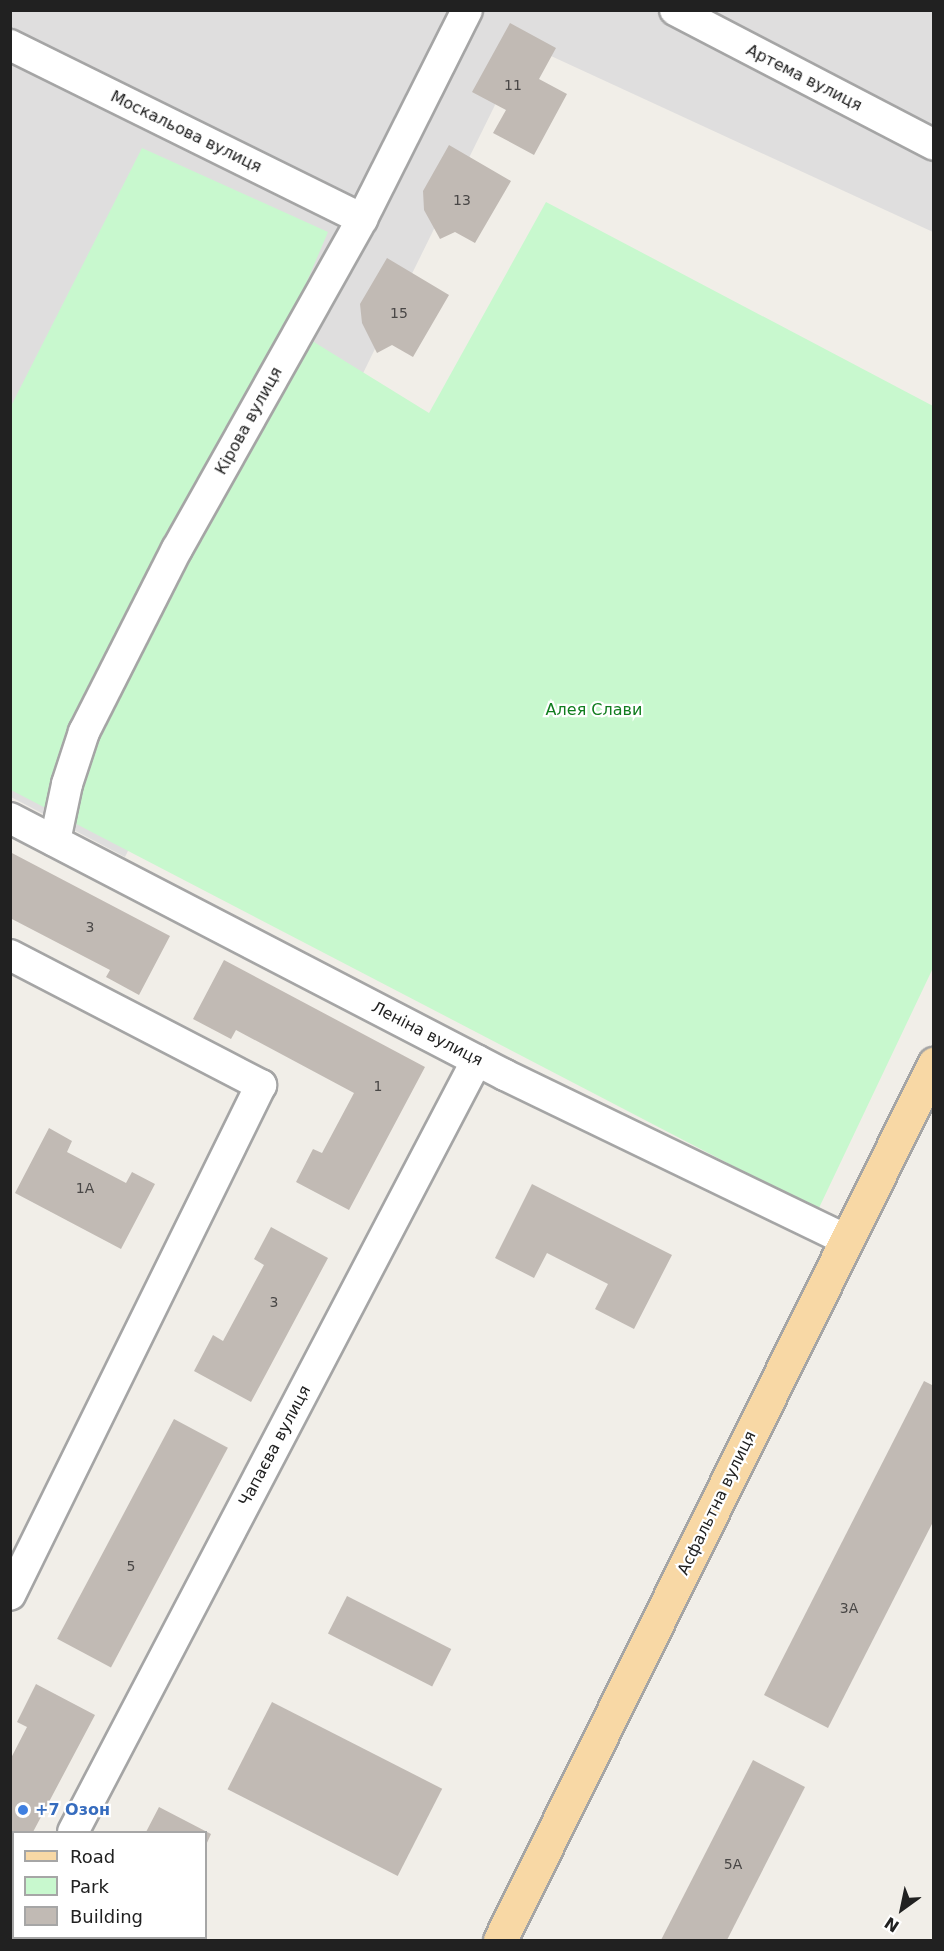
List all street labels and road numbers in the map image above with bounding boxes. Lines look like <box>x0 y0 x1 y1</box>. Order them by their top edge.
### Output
street label: Артема вулиця <box>743 41 865 115</box>
street label: Москальова вулиця <box>107 87 265 177</box>
street label: Кірова вулиця <box>211 364 287 478</box>
street label: Леніна вулиця <box>368 998 486 1070</box>
street label: Чапаєва вулиця <box>235 1382 315 1510</box>
street label: Асфальтна вулиця <box>674 1428 760 1578</box>

